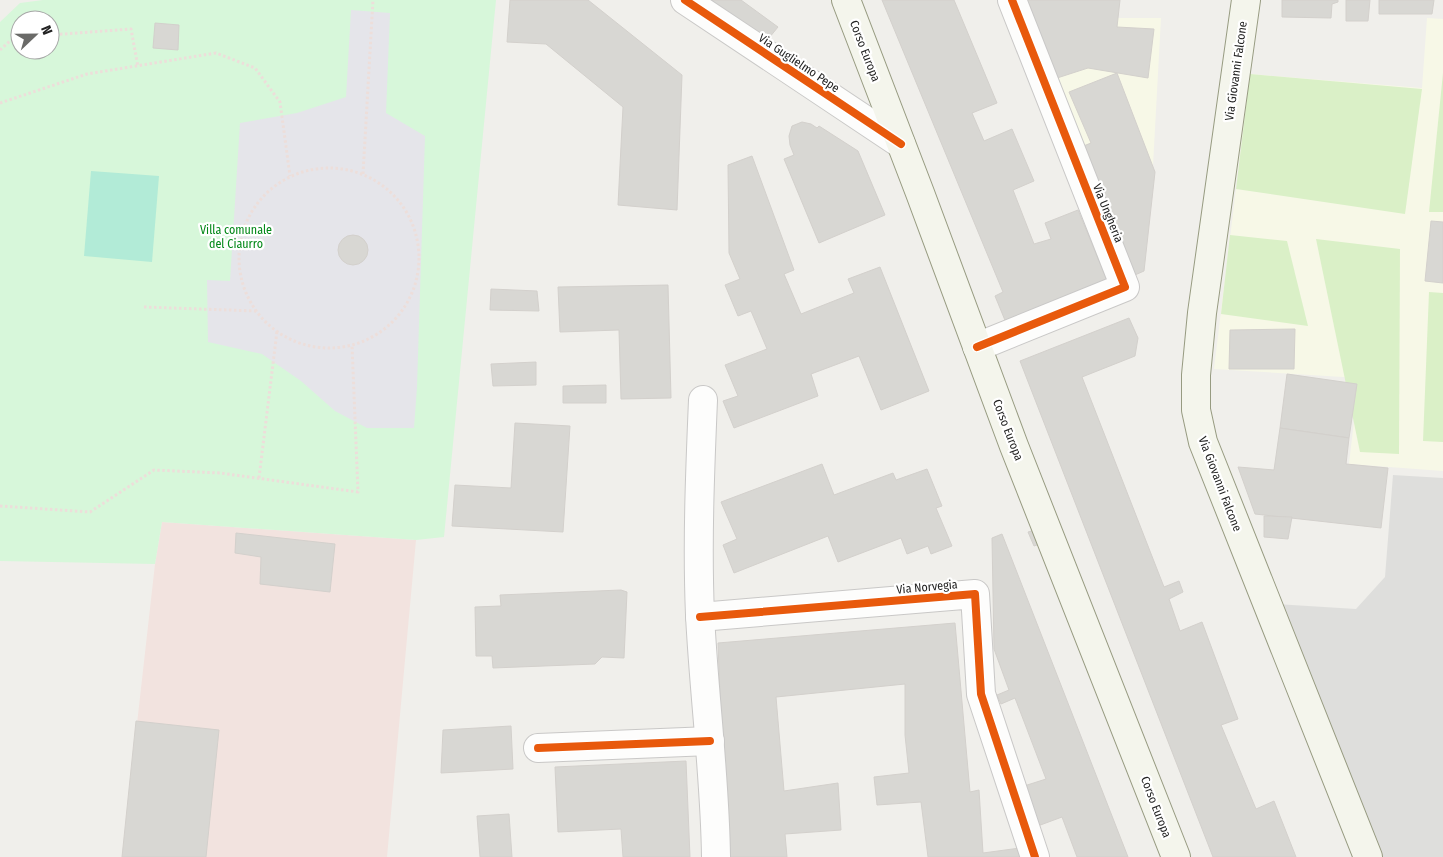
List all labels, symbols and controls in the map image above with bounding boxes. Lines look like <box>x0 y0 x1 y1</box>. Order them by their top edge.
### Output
north arrow <box>10 10 60 60</box>
street label: Corso Europa <box>847 18 883 84</box>
street label: Via Giovanni Falcone <box>1222 20 1250 122</box>
text: N <box>37 23 56 37</box>
street label: Via Guglielmo Pepe <box>756 31 842 95</box>
street label: Via Ungheria <box>1090 182 1126 245</box>
park label: Villa comunale del Ciaurro <box>200 223 272 251</box>
street label: Corso Europa <box>990 397 1026 463</box>
street label: Via Giovanni Falcone <box>1195 435 1245 533</box>
street label: Via Norvegia <box>896 577 958 597</box>
street label: Corso Europa <box>1138 774 1174 840</box>

